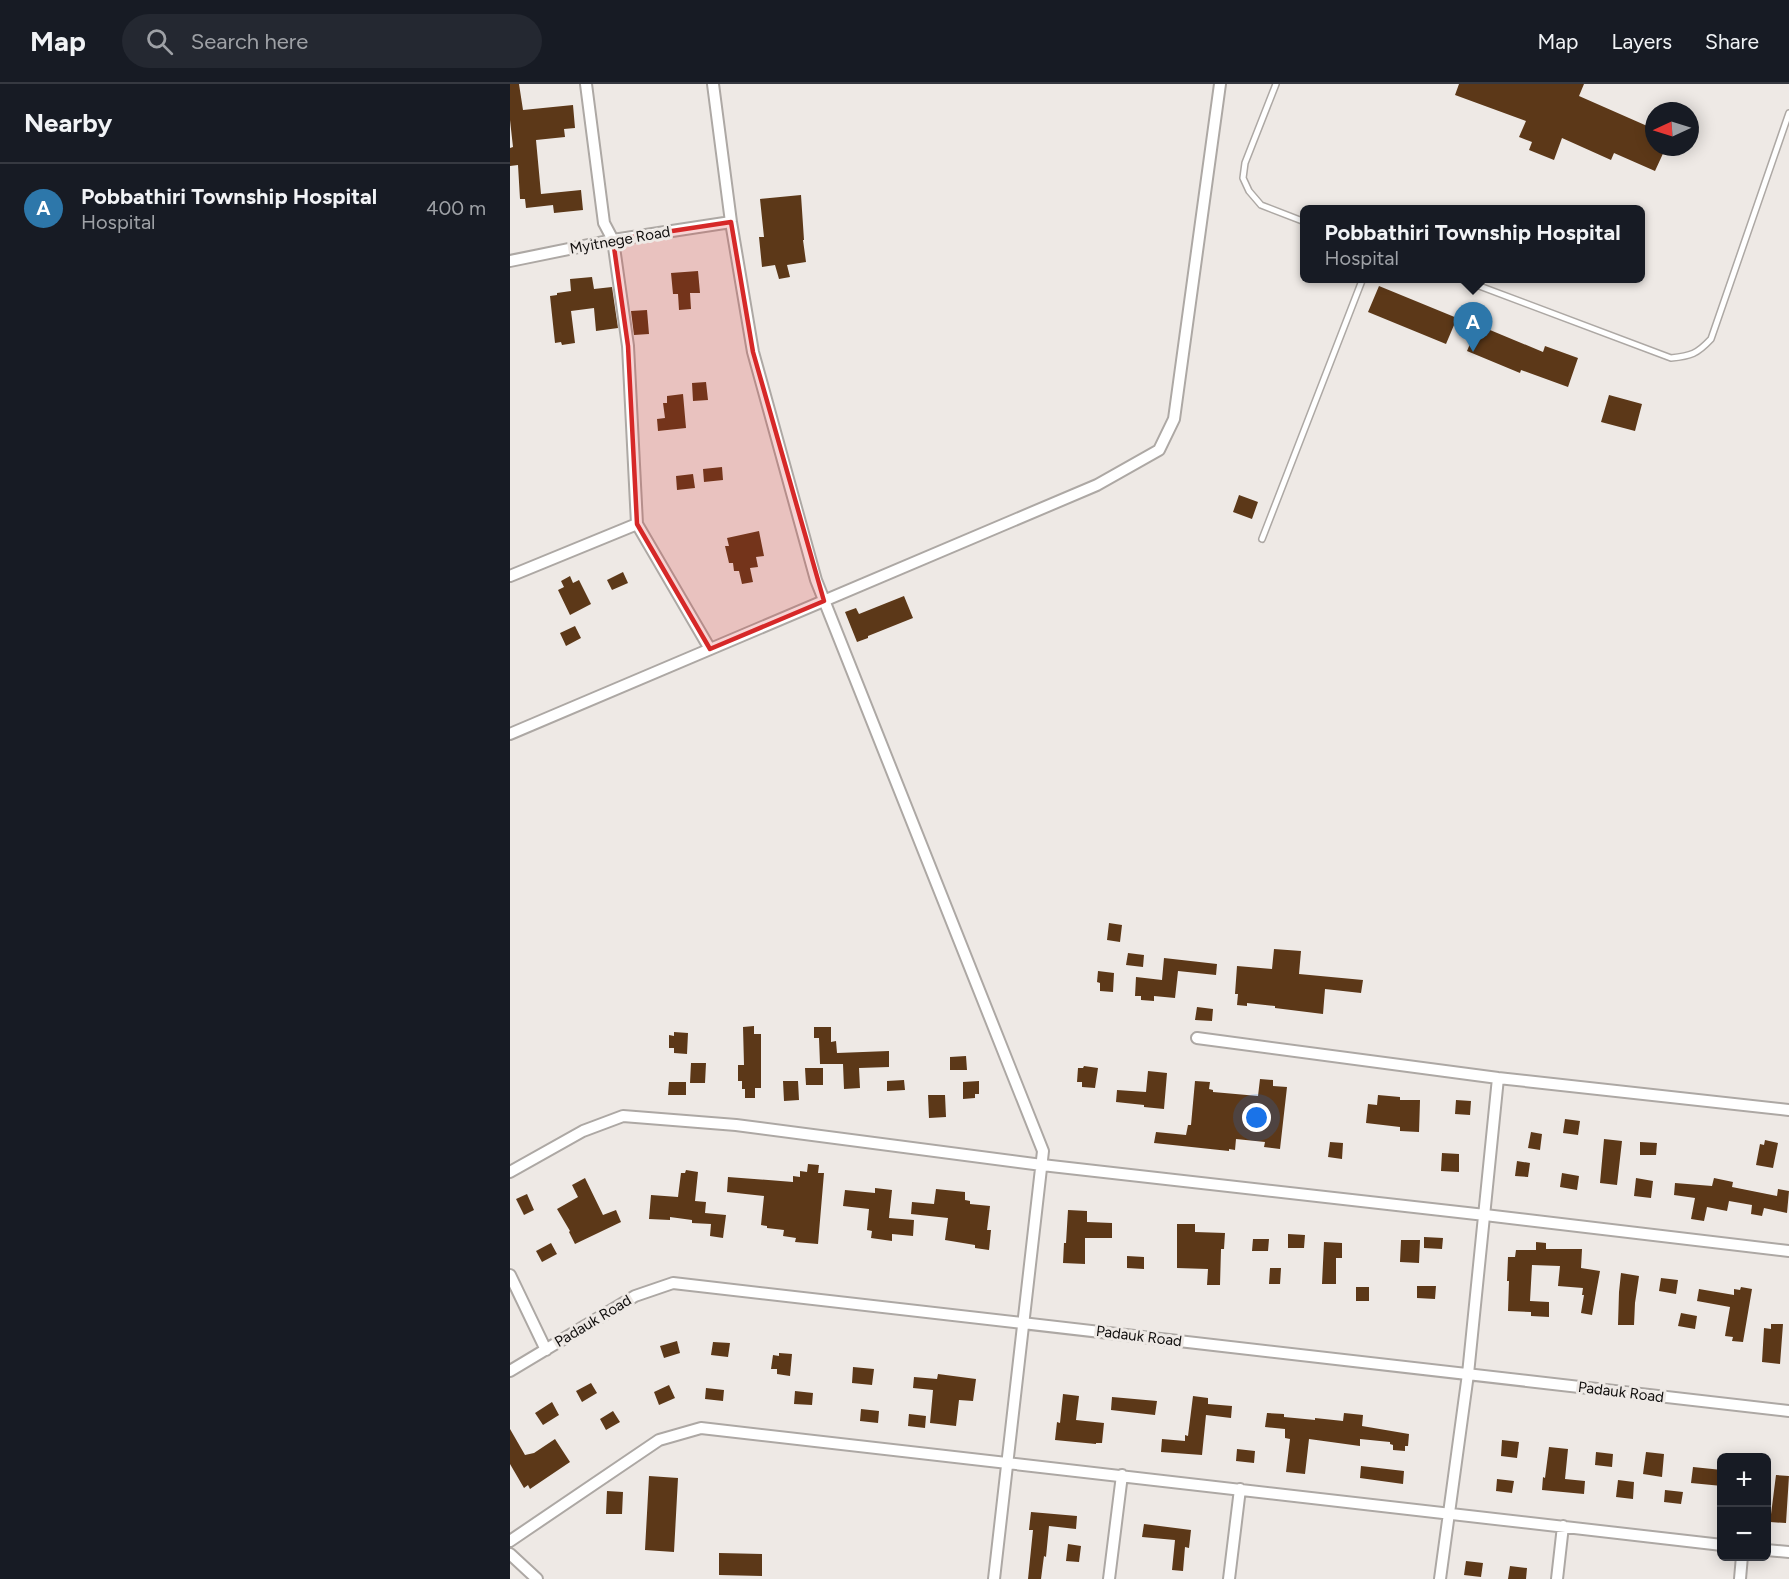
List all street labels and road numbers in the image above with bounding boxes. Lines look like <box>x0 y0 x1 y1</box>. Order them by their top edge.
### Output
street label: Myitnege Road <box>568 222 672 258</box>
street label: Padauk Road <box>551 1291 635 1351</box>
street label: Padauk Road <box>1095 1322 1183 1350</box>
street label: Padauk Road <box>1577 1378 1665 1406</box>

